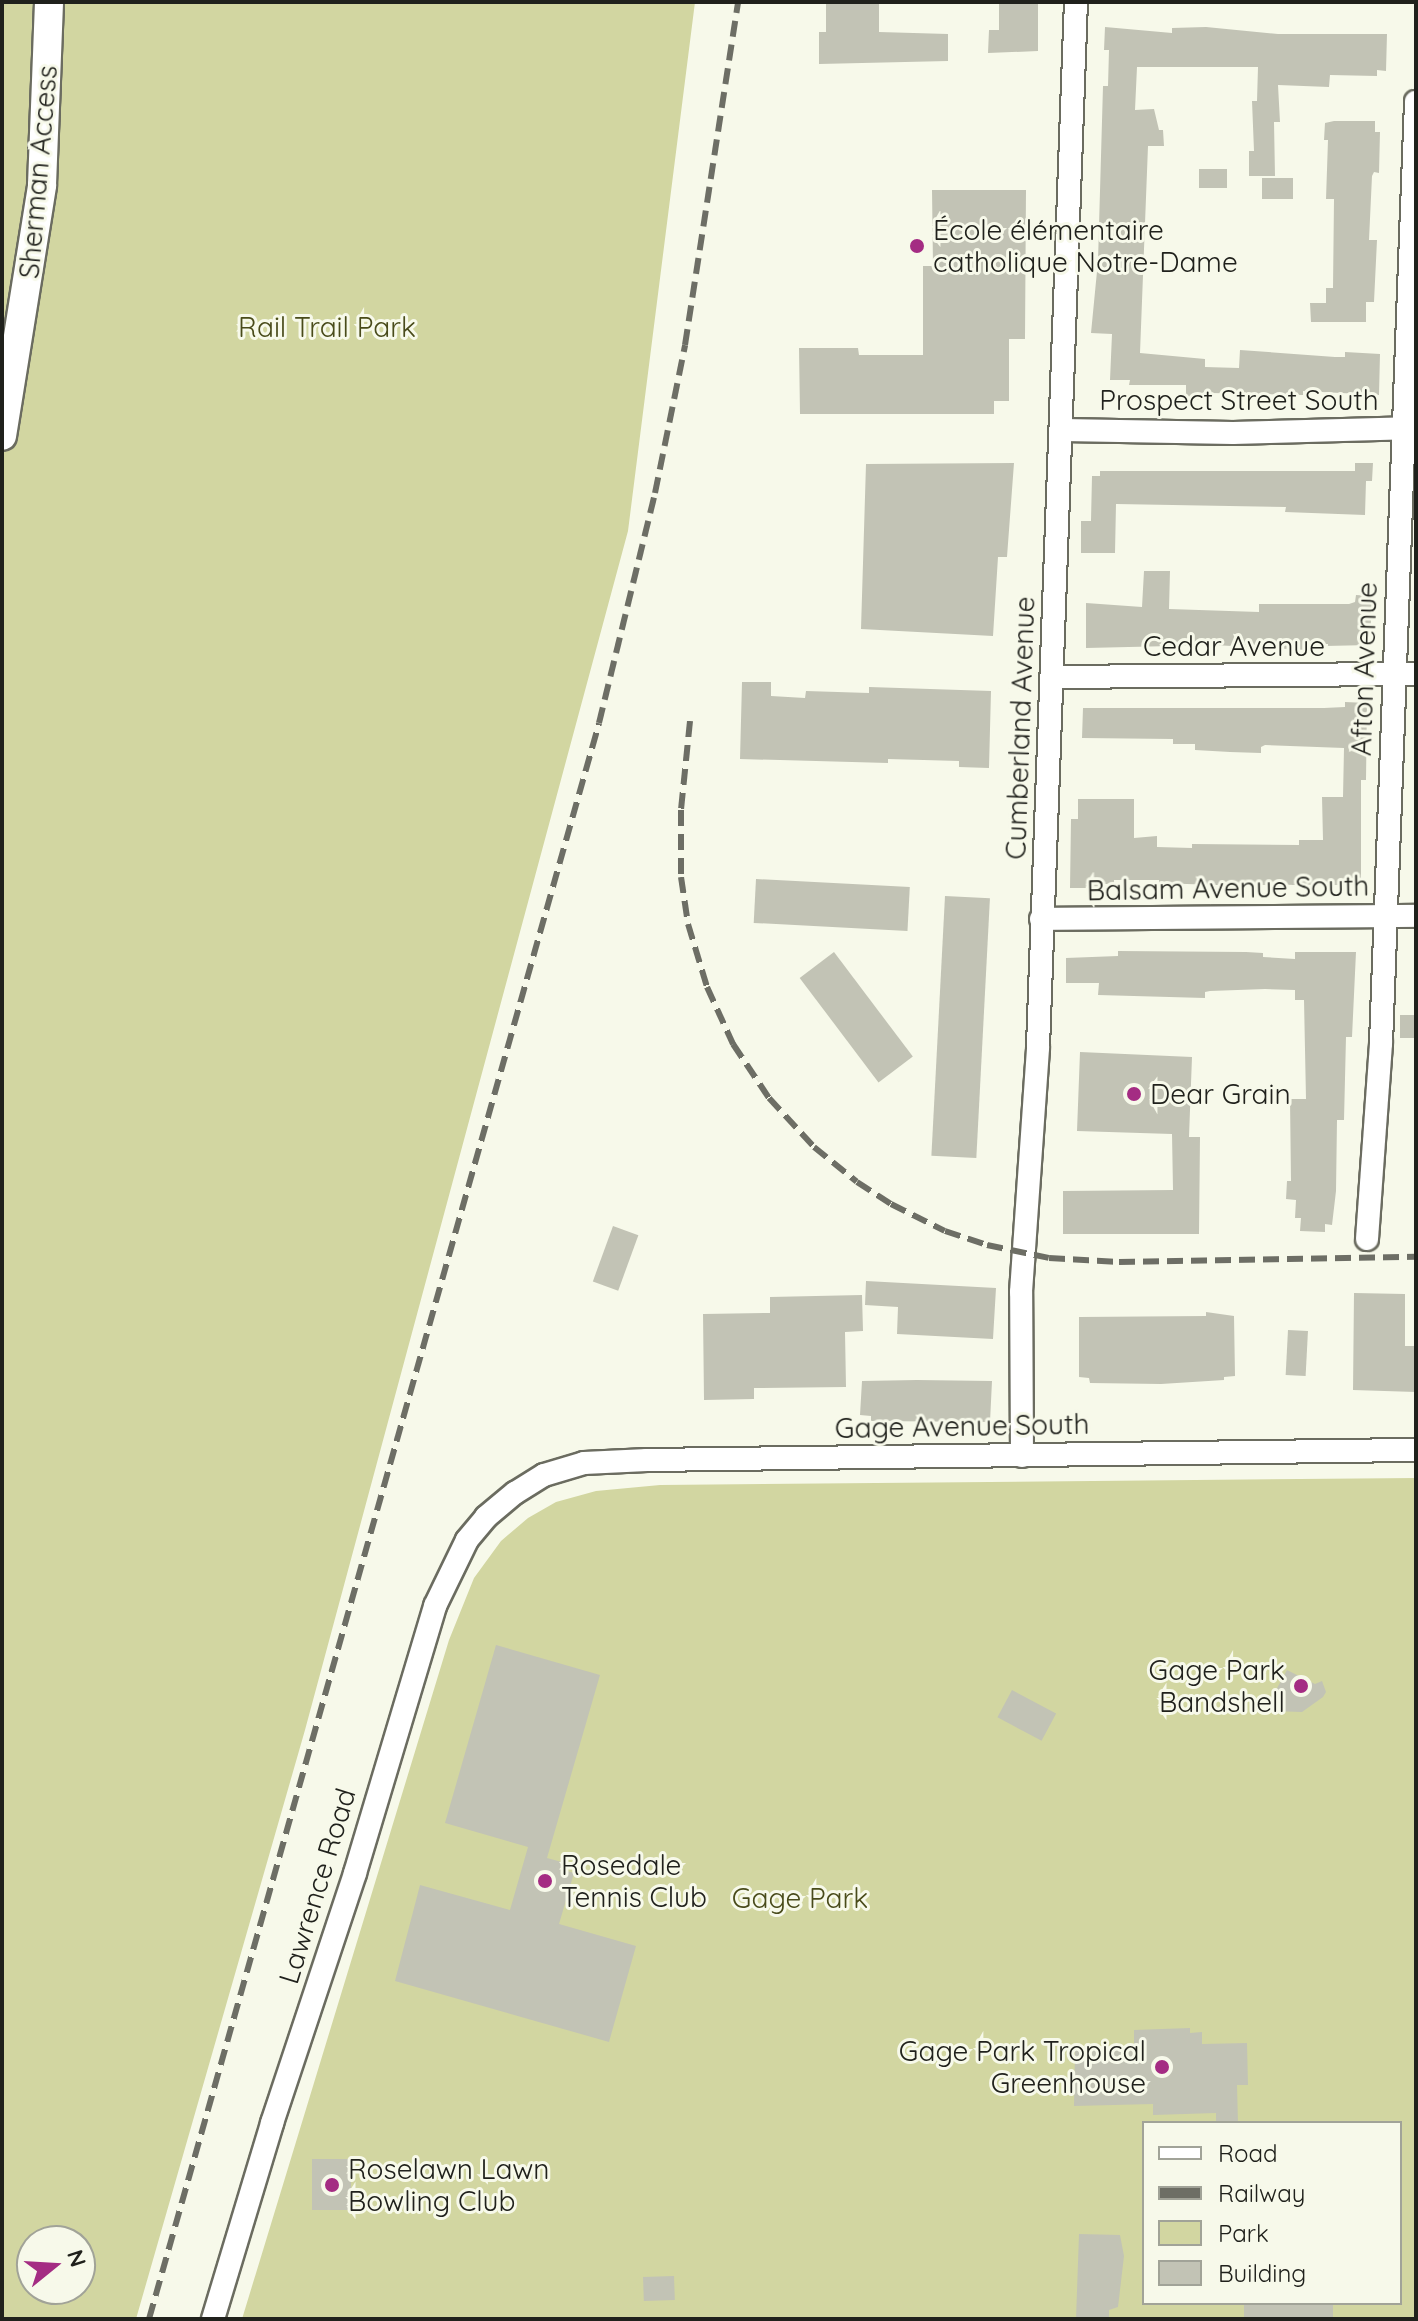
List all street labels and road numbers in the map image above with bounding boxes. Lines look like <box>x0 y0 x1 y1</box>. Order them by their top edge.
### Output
street label: Sherman Access <box>12 64 64 280</box>
street label: Prospect Street South <box>1099 383 1379 417</box>
street label: Afton Avenue <box>1344 581 1384 757</box>
street label: Cumberland Avenue <box>999 596 1041 860</box>
street label: Cedar Avenue <box>1143 629 1325 663</box>
street label: Balsam Avenue South <box>1086 869 1370 907</box>
street label: Gage Avenue South <box>834 1407 1090 1445</box>
street label: Lawrence Road <box>271 1784 363 1988</box>

